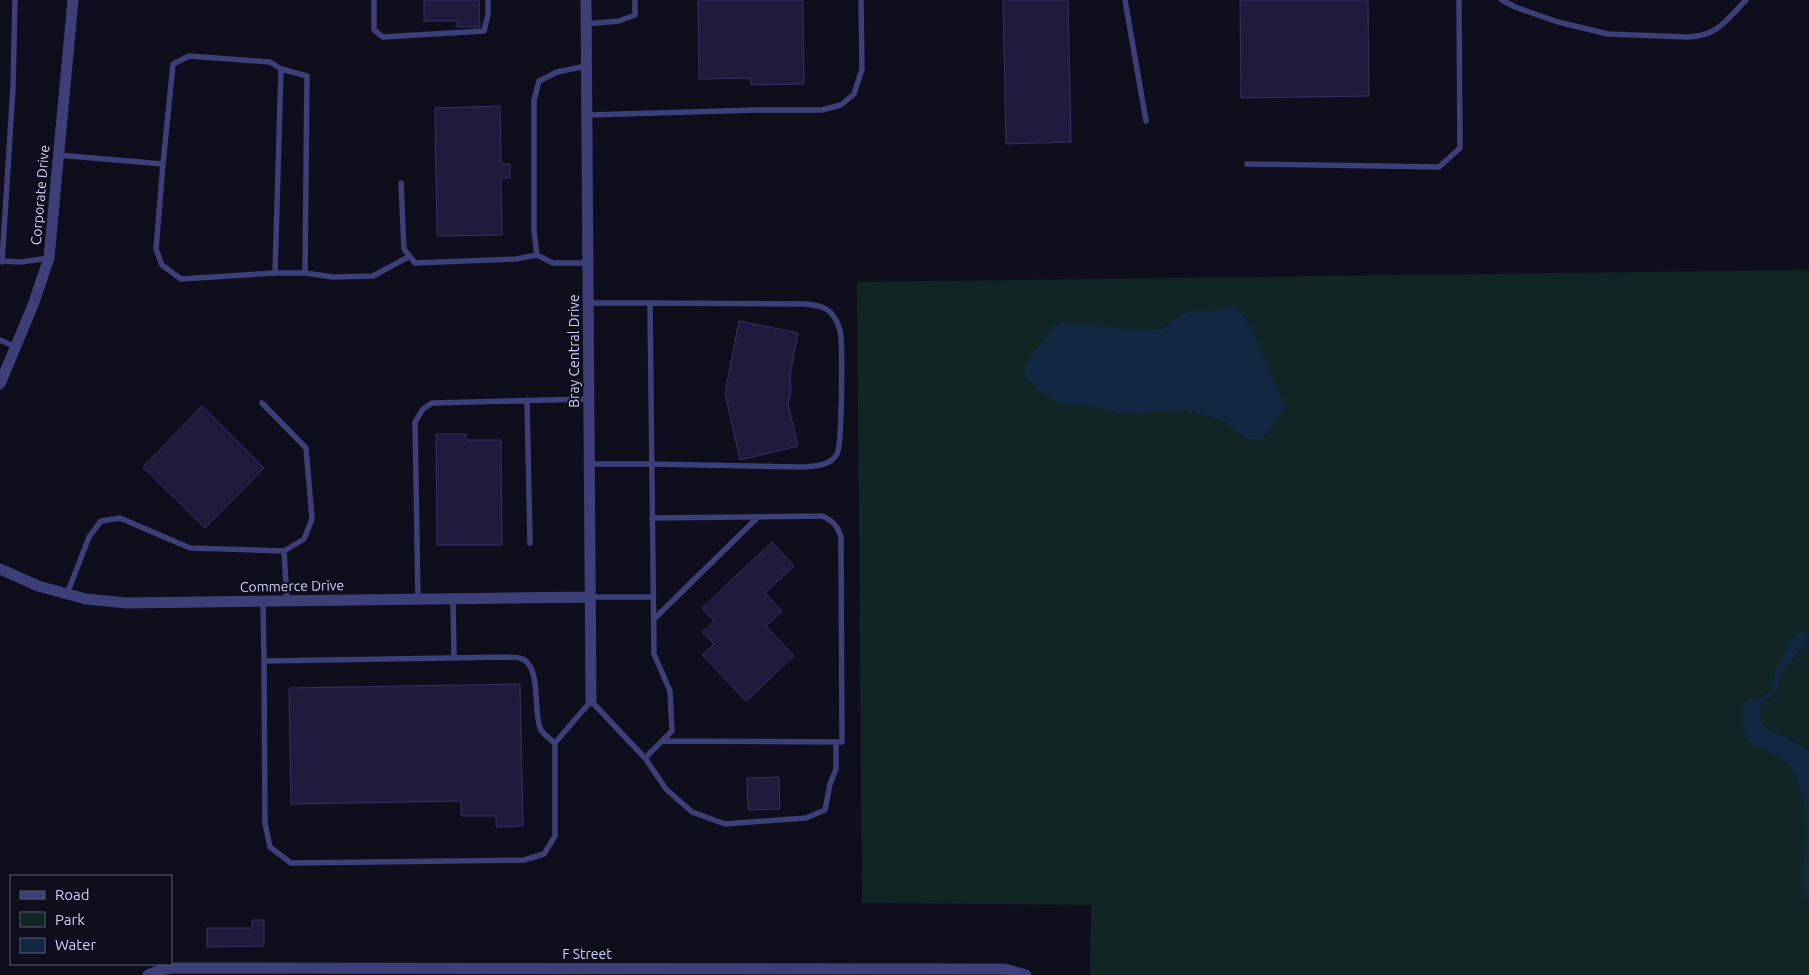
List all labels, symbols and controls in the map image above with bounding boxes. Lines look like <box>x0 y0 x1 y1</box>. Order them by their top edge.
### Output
street label: Corporate Drive <box>28 144 52 246</box>
street label: Bray Central Drive <box>566 294 582 408</box>
street label: Commerce Drive <box>240 577 344 595</box>
legend <box>10 875 172 965</box>
text: Road <box>55 886 90 903</box>
text: Park <box>55 911 85 928</box>
text: Water <box>55 936 96 953</box>
street label: F Street <box>562 946 612 962</box>

